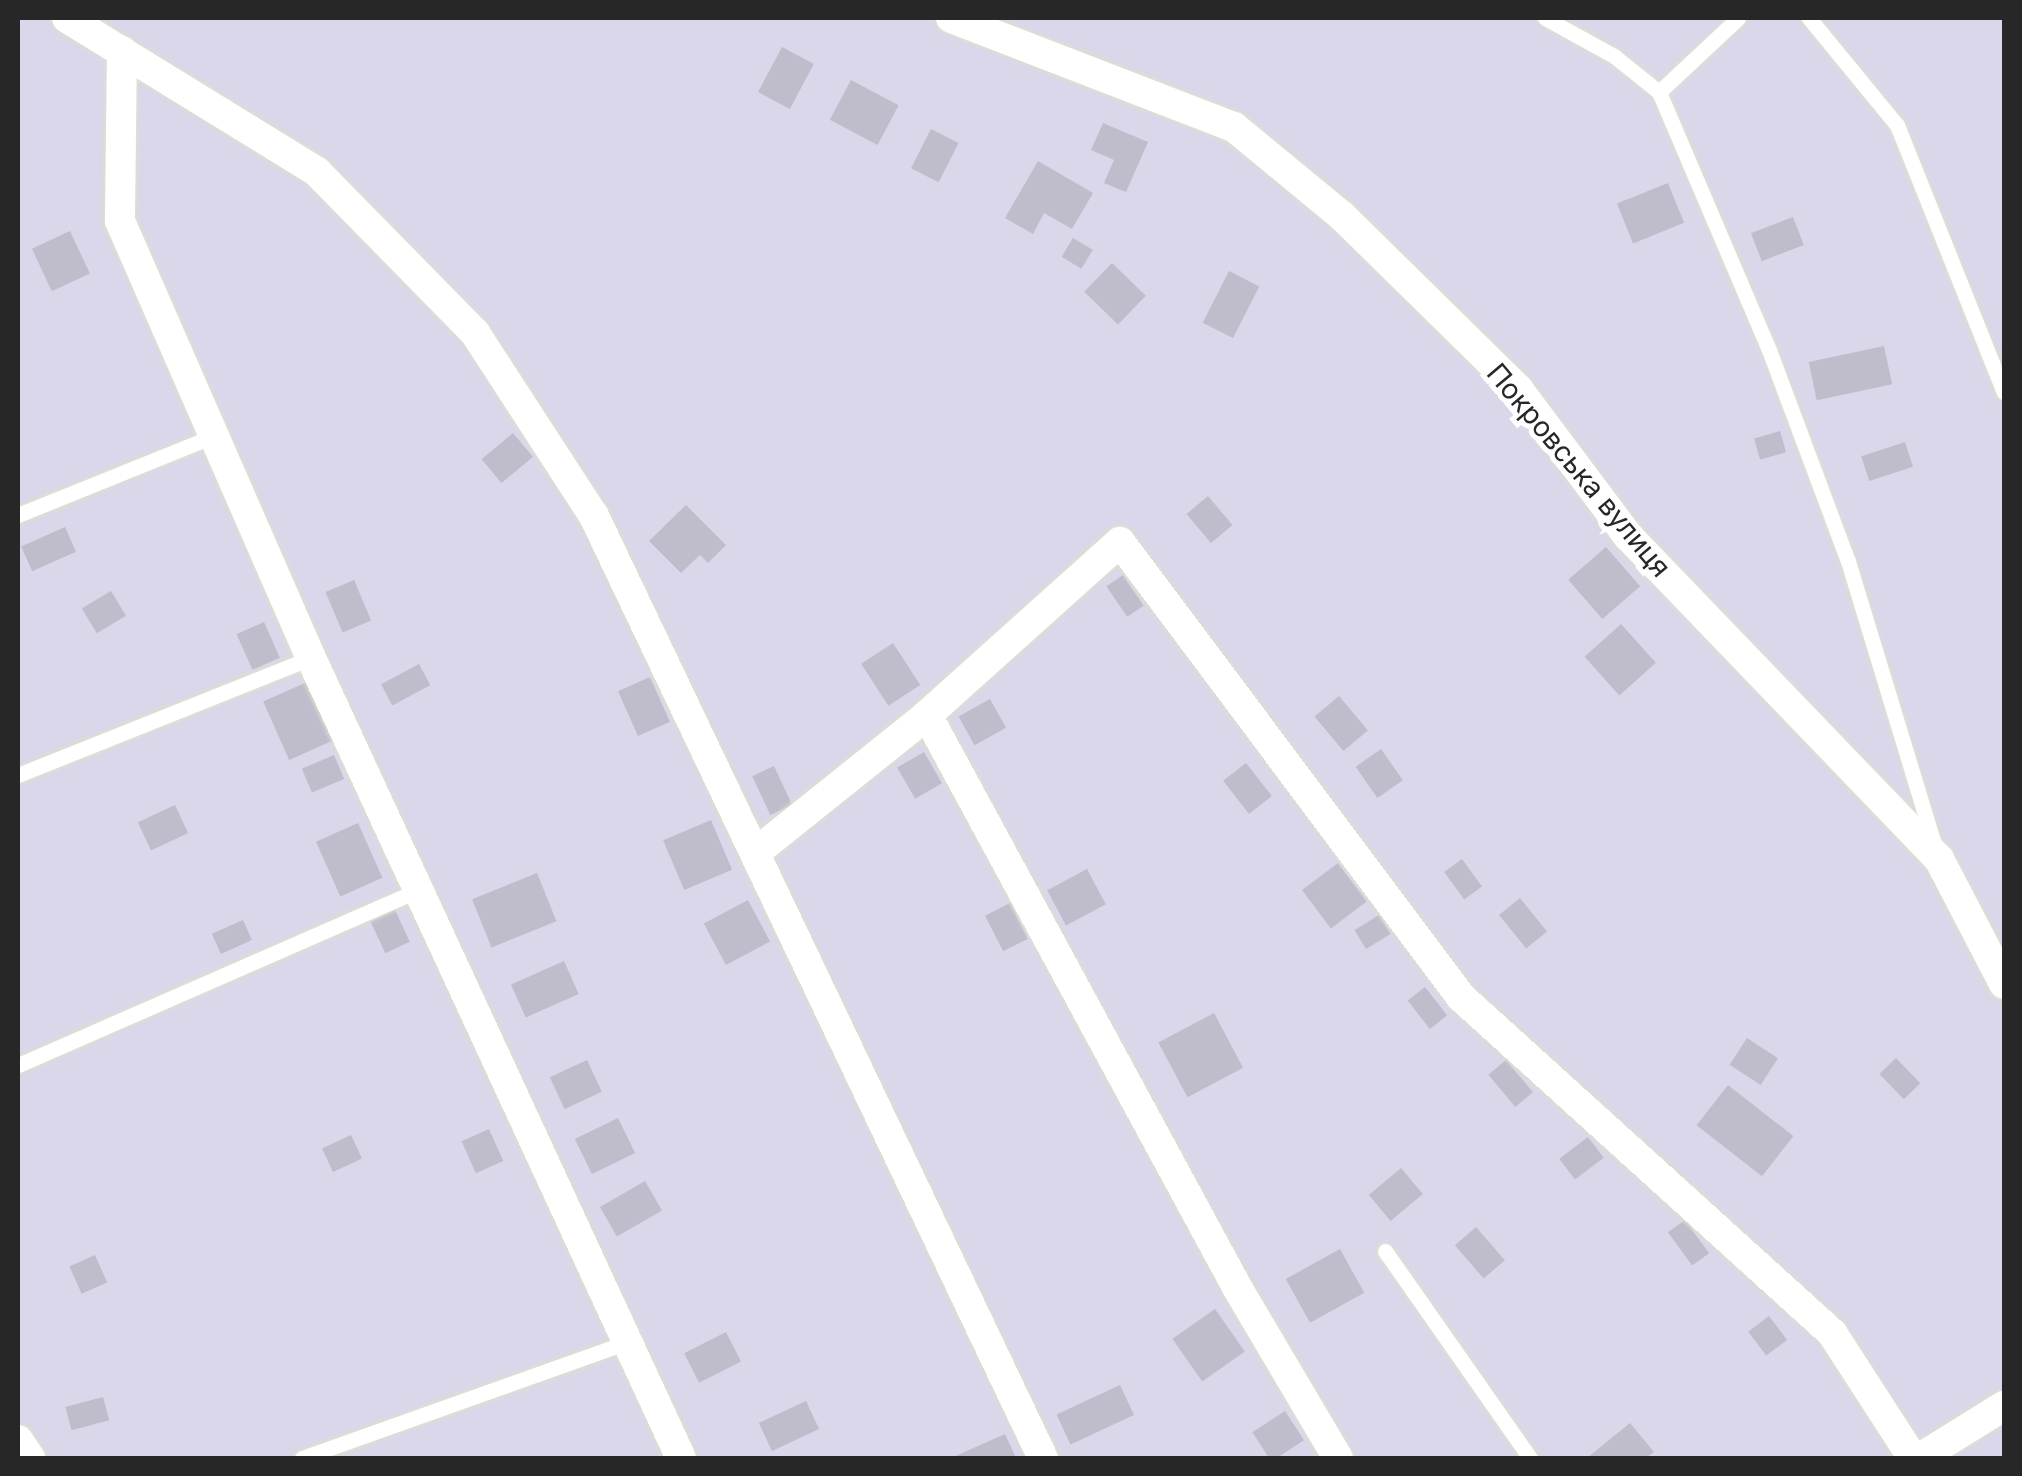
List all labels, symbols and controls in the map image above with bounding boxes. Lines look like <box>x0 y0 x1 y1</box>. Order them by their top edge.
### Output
street label: Покровська вулиця <box>1480 357 1678 583</box>

